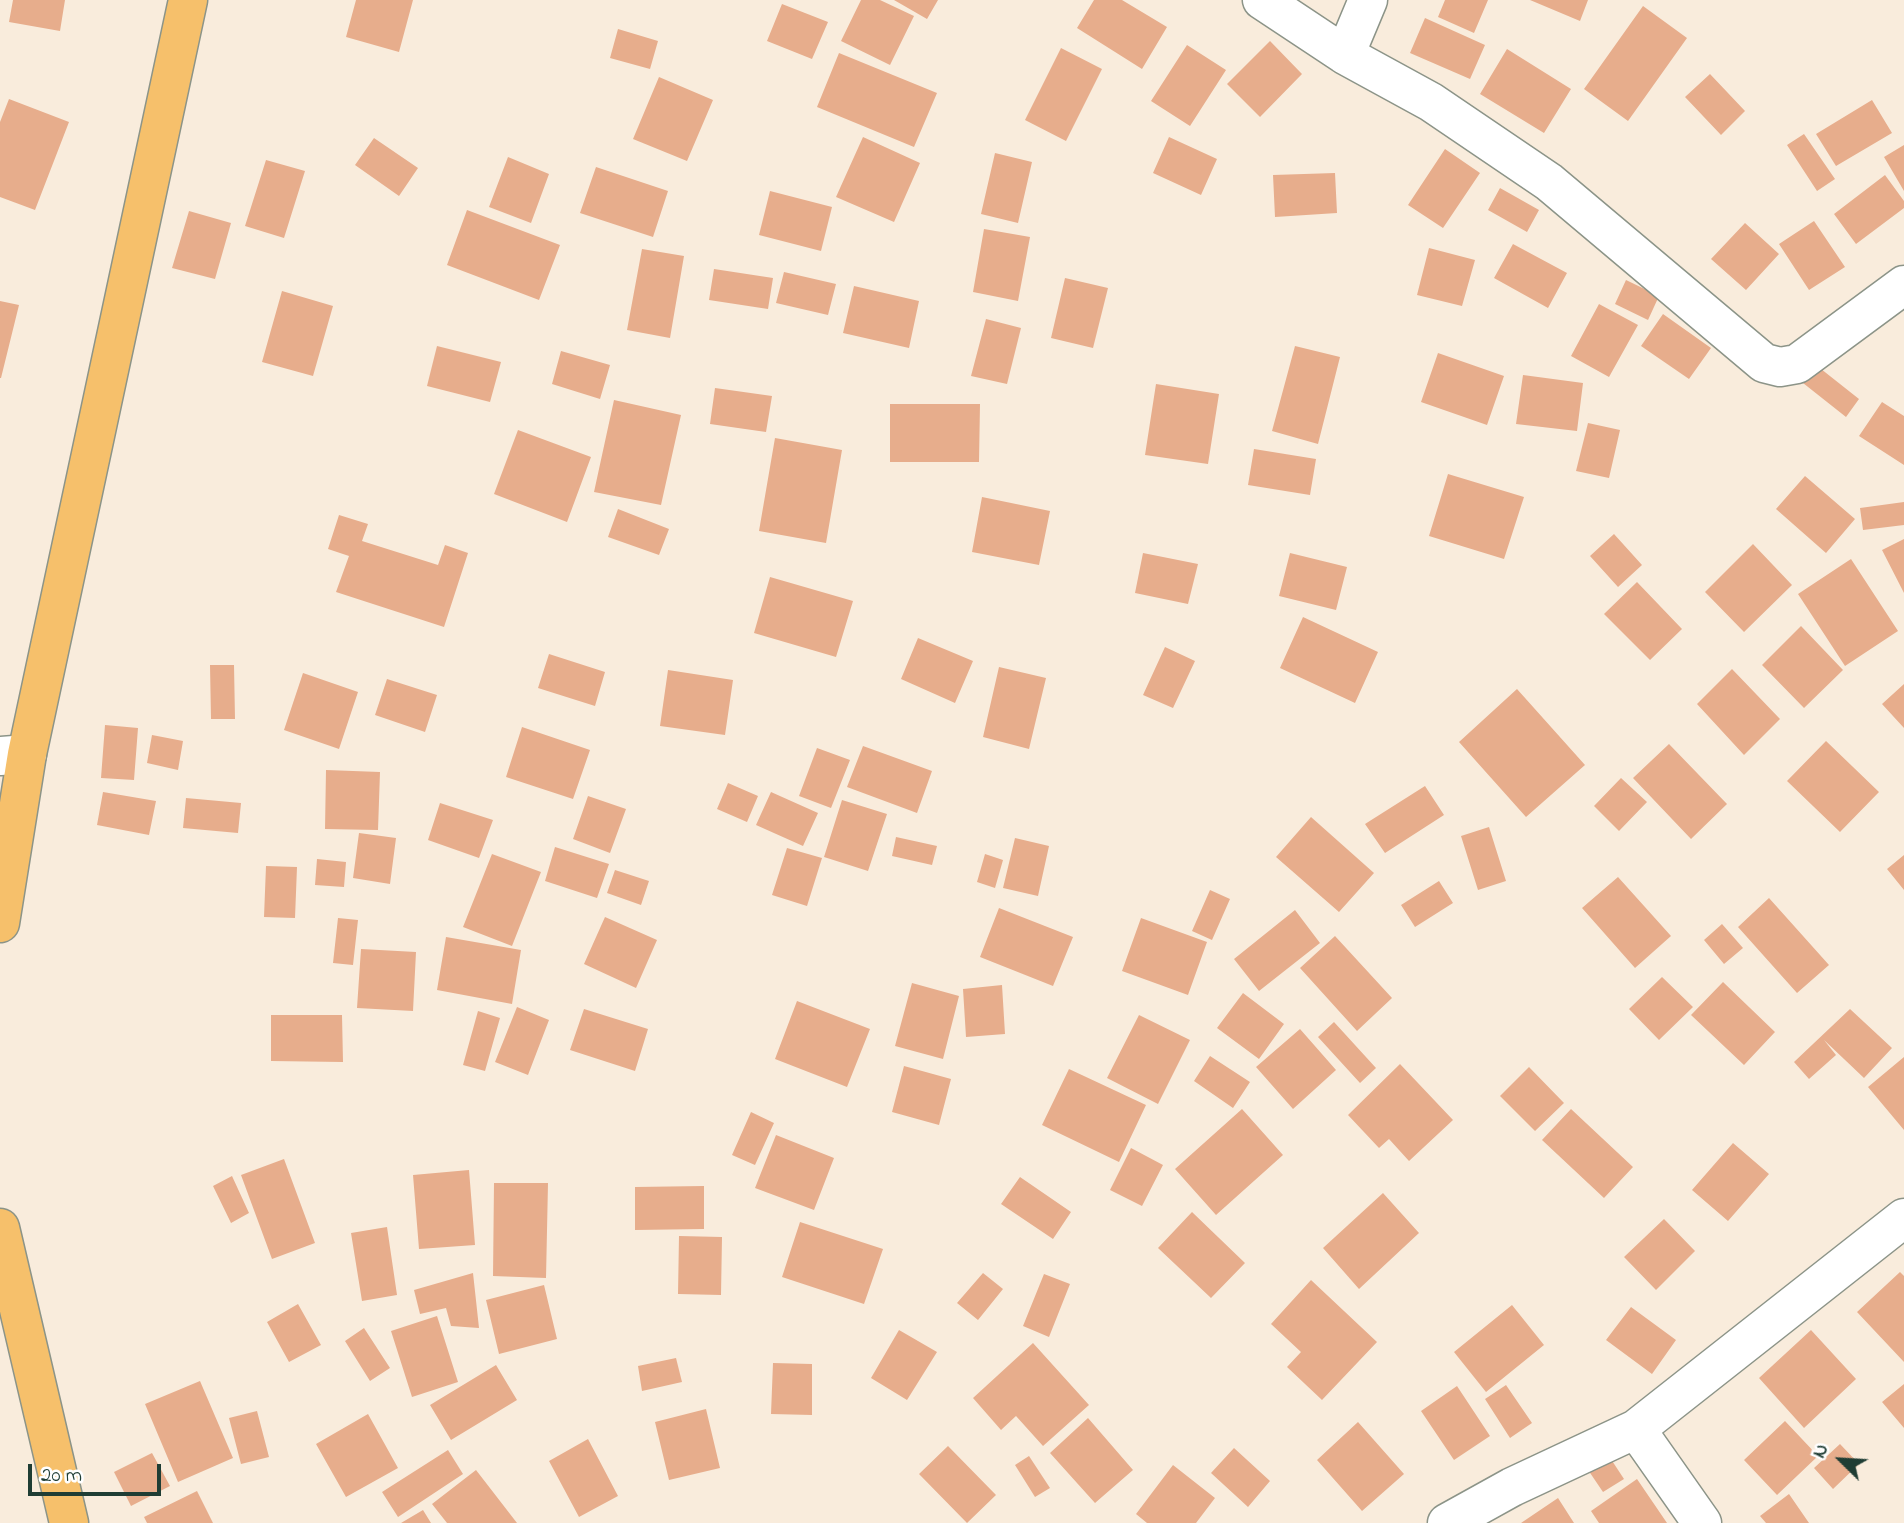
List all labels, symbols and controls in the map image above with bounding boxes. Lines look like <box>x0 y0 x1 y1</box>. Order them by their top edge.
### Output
north arrow <box>1806 1425 1876 1495</box>
text: N <box>1806 1440 1836 1463</box>
scale bar <box>32 1450 164 1494</box>
text: 20 m <box>41 1461 82 1491</box>

